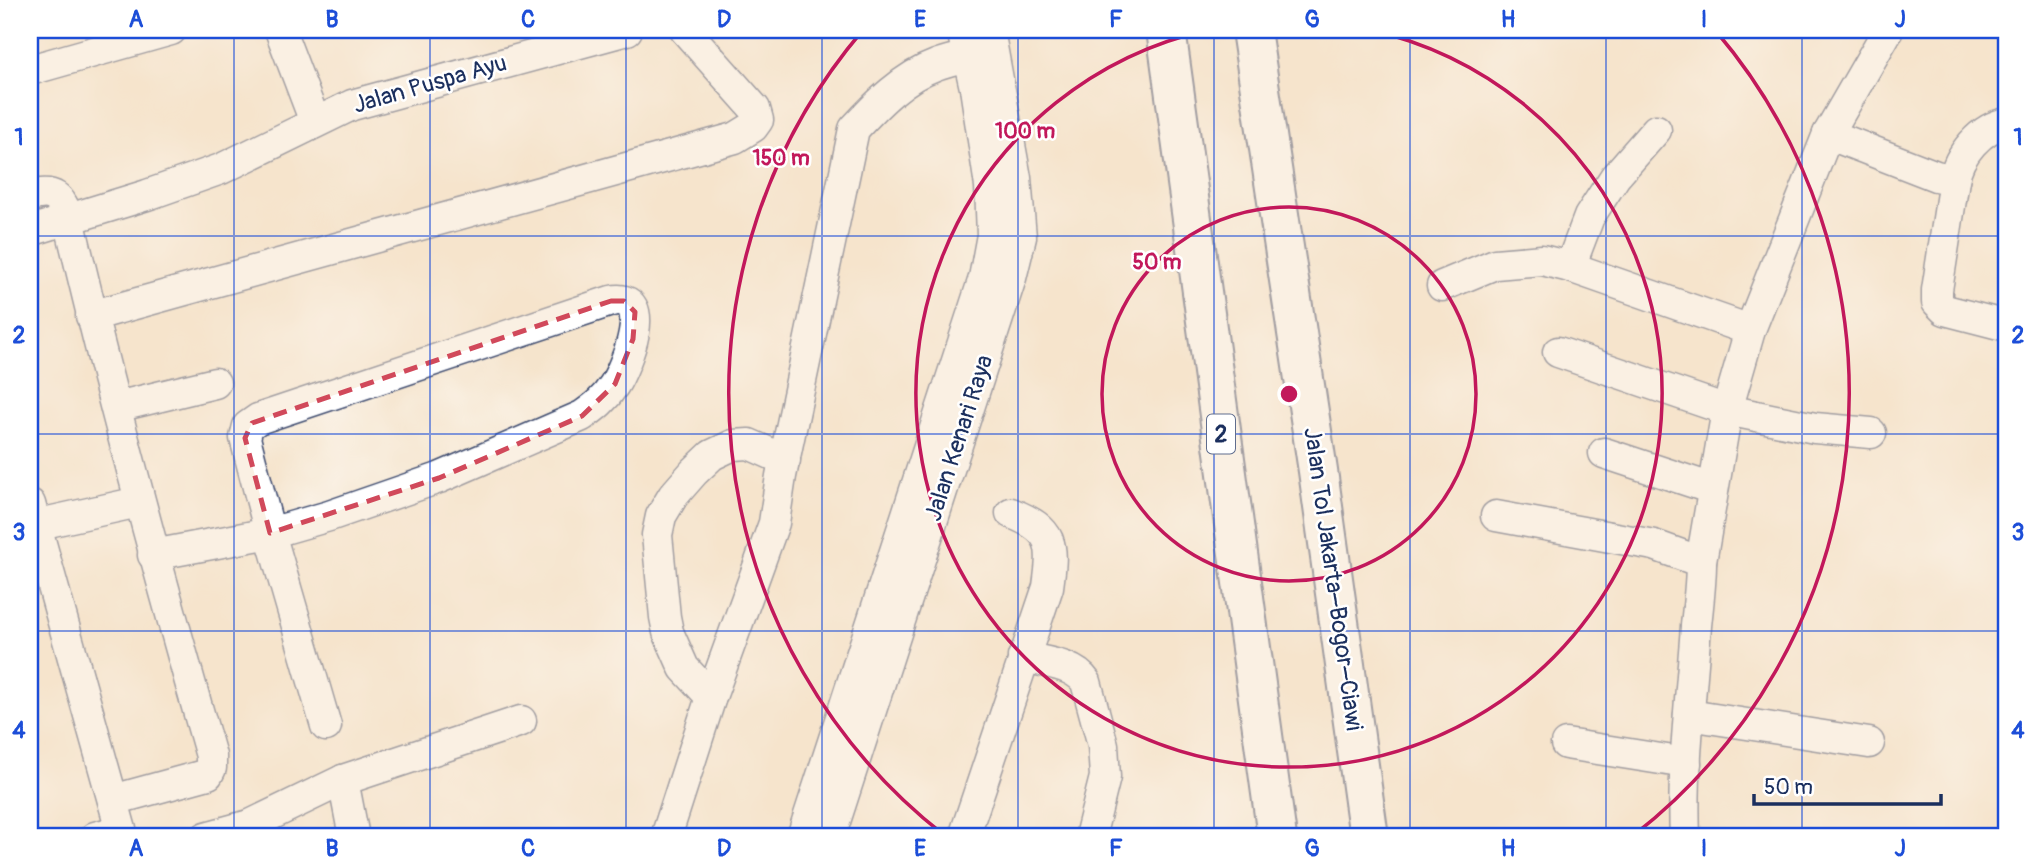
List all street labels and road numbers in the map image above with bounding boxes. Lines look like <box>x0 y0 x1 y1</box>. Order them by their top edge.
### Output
street label: Jalan Puspa Ayu <box>350 48 510 120</box>
street label: Jalan Kenari Raya <box>919 351 999 525</box>
road number: 2 <box>1207 414 1235 454</box>
street label: Jalan Tol Jakarta–Bogor–Ciawi <box>1297 426 1369 732</box>

